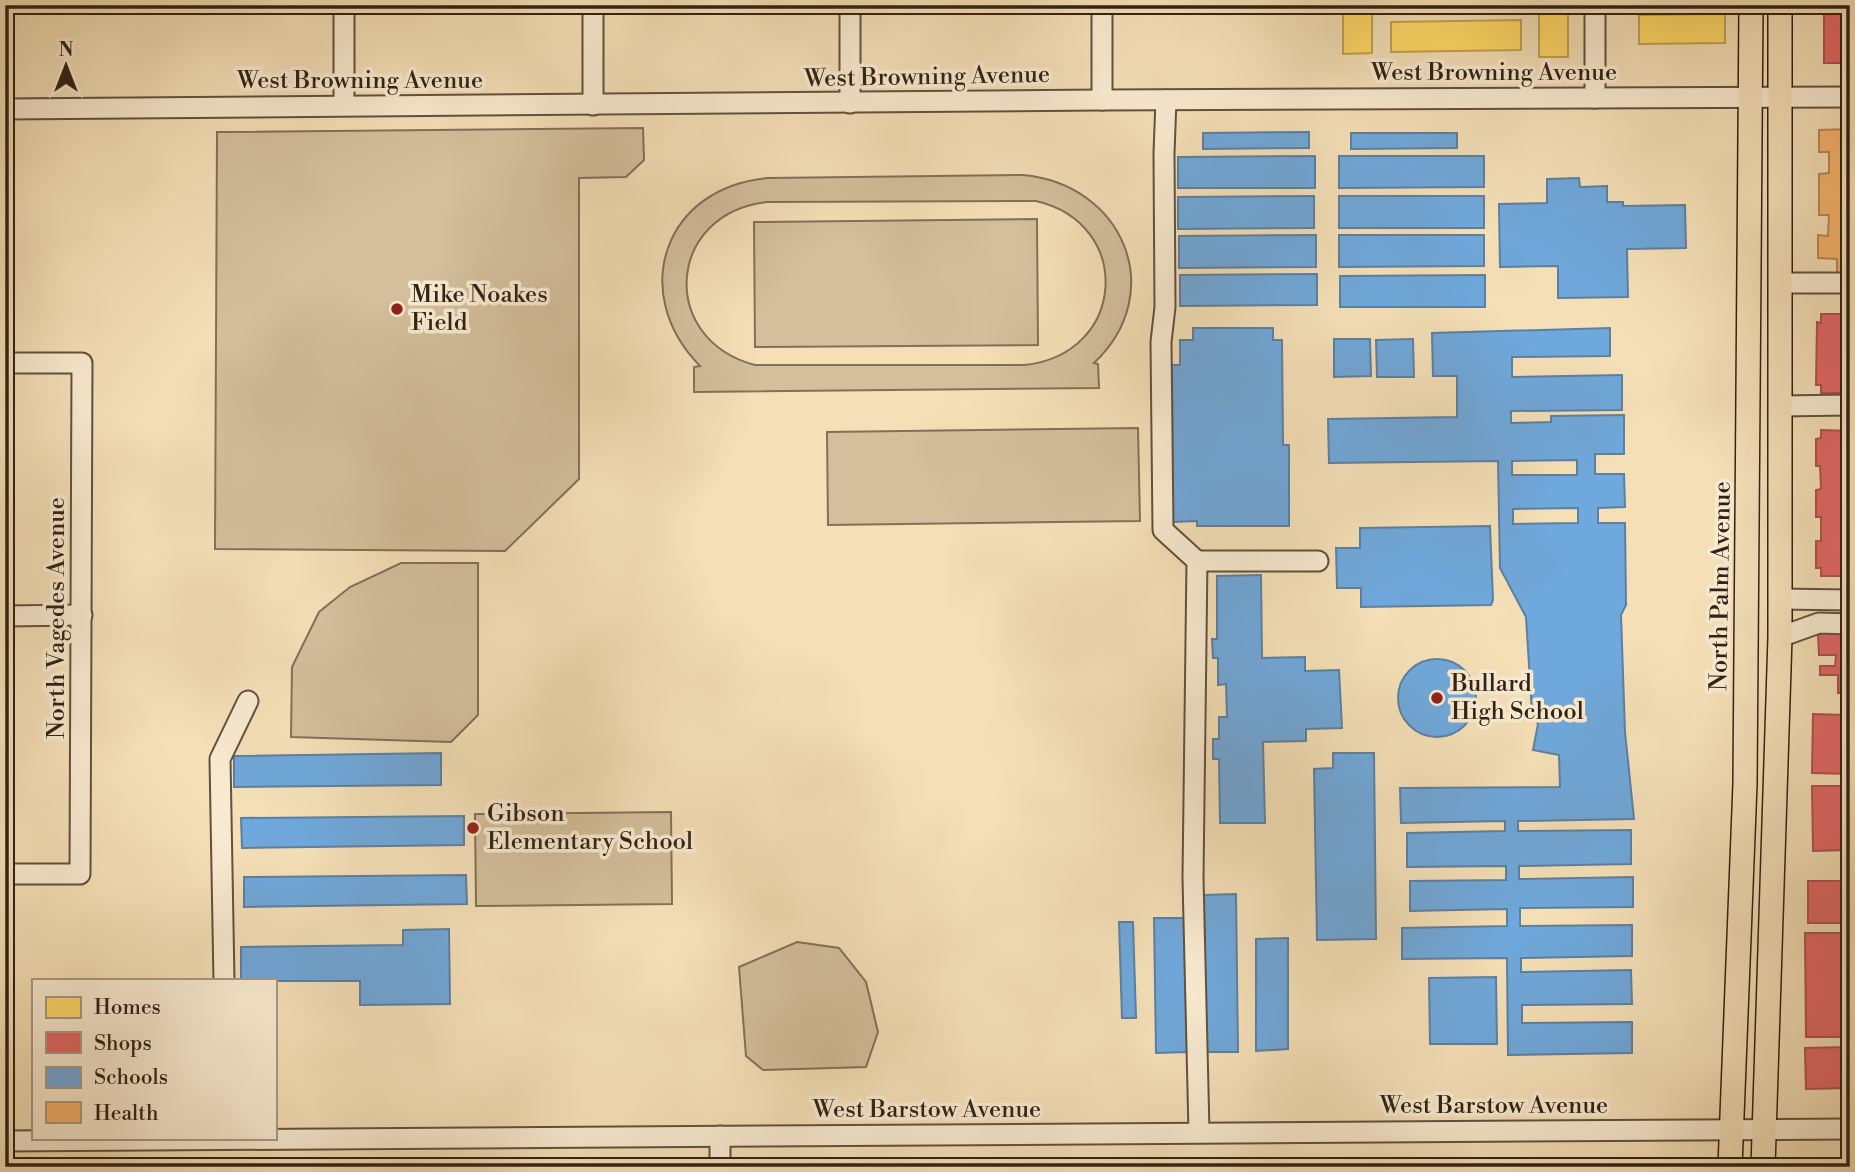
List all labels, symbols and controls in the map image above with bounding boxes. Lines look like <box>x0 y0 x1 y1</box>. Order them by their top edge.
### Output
north arrow <box>32 32 102 102</box>
text: N <box>58 38 74 62</box>
street label: West Browning Avenue <box>1370 58 1617 88</box>
street label: West Browning Avenue <box>803 60 1050 94</box>
street label: West Browning Avenue <box>236 66 483 96</box>
place label: Mike Noakes Field <box>411 280 548 338</box>
marker: Mike Noakes Field <box>389 301 405 317</box>
street label: North Palm Avenue <box>1704 481 1738 691</box>
street label: North Vagedes Avenue <box>42 497 72 739</box>
place label: Bullard High School <box>1450 669 1584 727</box>
marker: Bullard High School <box>1429 690 1445 706</box>
place label: Gibson Elementary School <box>487 799 693 857</box>
marker: Gibson Elementary School <box>465 820 481 836</box>
legend <box>32 979 276 1140</box>
text: Homes <box>94 995 161 1021</box>
text: Shops <box>94 1031 152 1057</box>
text: Schools <box>94 1065 168 1091</box>
street label: West Barstow Avenue <box>1379 1091 1608 1121</box>
street label: West Barstow Avenue <box>812 1095 1041 1125</box>
text: Health <box>94 1101 159 1127</box>

